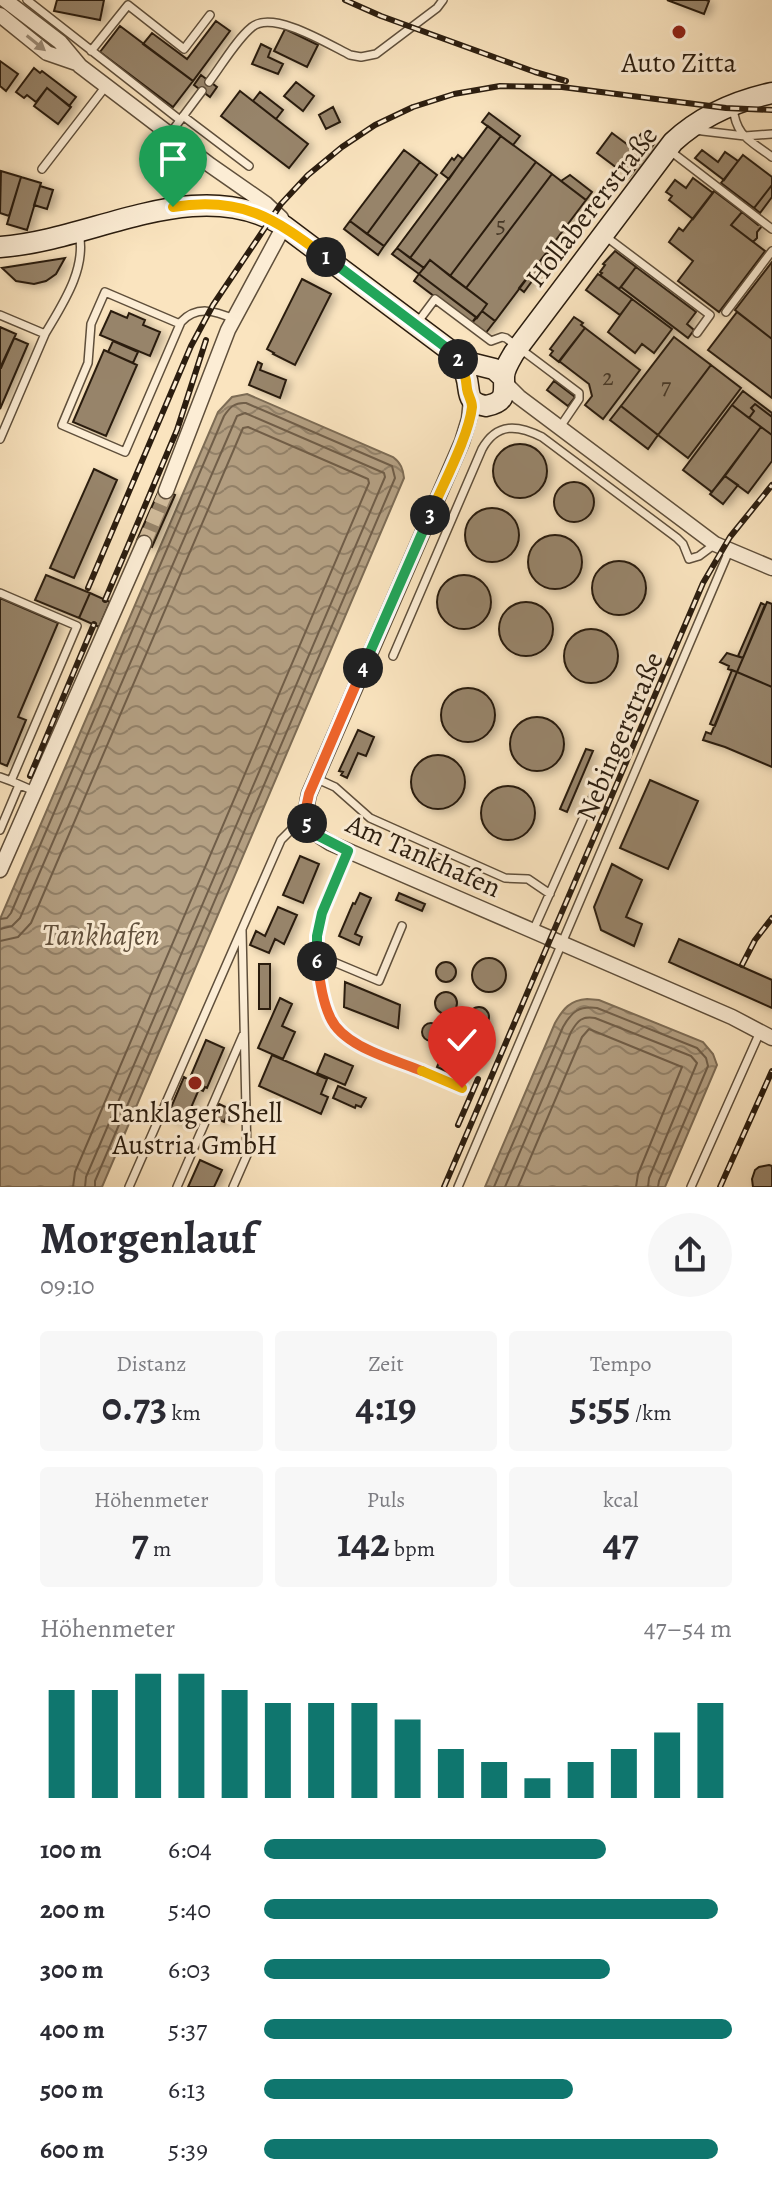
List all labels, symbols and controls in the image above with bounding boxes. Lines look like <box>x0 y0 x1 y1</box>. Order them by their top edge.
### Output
marker: Auto Zitta <box>670 23 688 41</box>
one-way arrow <box>25 34 45 51</box>
place label: Auto Zitta <box>621 44 737 82</box>
street label: Hollabererstraße <box>517 118 667 295</box>
pin <box>139 125 207 207</box>
icon: arrive <box>151 137 195 181</box>
house number: 5 <box>496 209 506 241</box>
pin: 1 <box>306 237 346 277</box>
text: 1 <box>322 242 330 272</box>
pin: 2 <box>438 339 478 379</box>
text: 2 <box>453 344 463 374</box>
house number: 2 <box>602 361 614 393</box>
house number: 7 <box>661 370 672 402</box>
pin: 3 <box>410 495 450 535</box>
text: 3 <box>425 500 435 530</box>
street label: Nebingerstraße <box>567 646 673 827</box>
pin: 4 <box>343 648 383 688</box>
text: 4 <box>358 653 368 683</box>
pin: 5 <box>287 803 327 843</box>
street label: Am Tankhafen <box>339 805 507 907</box>
text: 5 <box>302 808 312 838</box>
water label: Tankhafen <box>42 915 160 955</box>
pin: 6 <box>297 941 337 981</box>
text: 6 <box>312 946 322 976</box>
pin <box>428 1006 496 1088</box>
icon: check <box>440 1018 484 1062</box>
marker: Tanklager Shell Austria GmbH <box>186 1074 204 1092</box>
place label: Tanklager Shell Austria GmbH <box>108 1094 282 1164</box>
text: Morgenlauf <box>40 1208 256 1268</box>
button: share <box>648 1213 732 1297</box>
text: 09:10 <box>40 1268 95 1303</box>
text: Distanz <box>116 1349 186 1379</box>
text: Zeit <box>368 1349 404 1379</box>
text: Tempo <box>590 1349 651 1379</box>
text: 0.73 <box>102 1379 167 1434</box>
text: 4:19 <box>355 1379 417 1434</box>
text: 5:55 <box>570 1379 631 1434</box>
text: km <box>167 1398 201 1428</box>
text: /km <box>631 1398 671 1428</box>
text: Höhenmeter <box>94 1485 209 1515</box>
text: Puls <box>367 1485 405 1515</box>
text: kcal <box>603 1485 638 1515</box>
text: 7 <box>131 1515 149 1570</box>
text: 142 <box>337 1515 389 1570</box>
text: 47 <box>603 1515 639 1570</box>
text: m <box>149 1534 171 1564</box>
text: bpm <box>389 1534 435 1564</box>
text: Höhenmeter <box>40 1611 175 1646</box>
text: 47–54 m <box>644 1611 732 1646</box>
text: 100 m <box>40 1832 102 1867</box>
text: 6:04 <box>168 1832 212 1867</box>
text: 200 m <box>40 1892 105 1927</box>
text: 5:40 <box>168 1892 211 1927</box>
text: 300 m <box>40 1952 104 1987</box>
text: 6:03 <box>168 1952 211 1987</box>
text: 400 m <box>40 2012 105 2047</box>
text: 5:37 <box>168 2012 207 2047</box>
text: 500 m <box>40 2072 104 2107</box>
text: 6:13 <box>168 2072 206 2107</box>
text: 600 m <box>40 2132 105 2167</box>
text: 5:39 <box>168 2132 208 2167</box>

